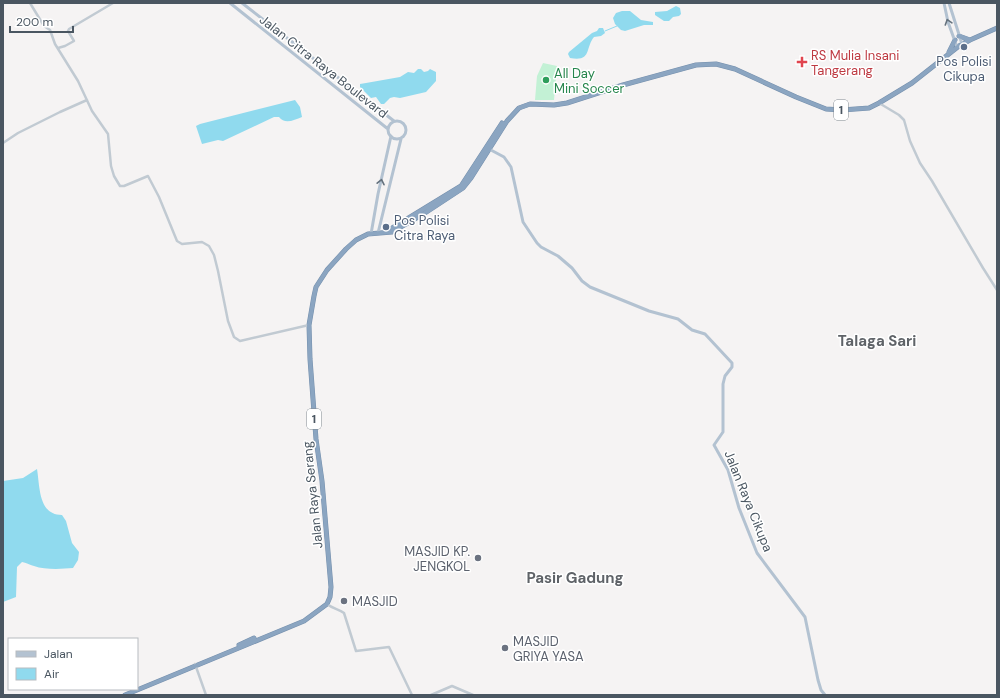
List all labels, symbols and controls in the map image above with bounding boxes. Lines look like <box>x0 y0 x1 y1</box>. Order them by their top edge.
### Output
scale bar <box>10 8 73 34</box>
street label: Jalan Citra Raya Boulevard <box>256 11 391 122</box>
text: 200 m <box>16 14 53 30</box>
one-way arrow <box>945 18 953 25</box>
marker: Pos Polisi Cikupa <box>959 42 969 52</box>
place label: RS Mulia Insani Tangerang <box>811 47 899 79</box>
place label: Pos Polisi Cikupa <box>936 53 992 85</box>
marker: RS Mulia Insani Tangerang <box>796 56 808 68</box>
place label: All Day Mini Soccer <box>554 65 625 97</box>
marker: All Day Mini Soccer <box>541 75 551 85</box>
road number: 1 <box>834 100 848 120</box>
one-way arrow <box>376 178 384 185</box>
place label: Pos Polisi Citra Raya <box>394 212 455 244</box>
marker: Pos Polisi Citra Raya <box>381 222 391 232</box>
district label: Talaga Sari <box>838 331 916 351</box>
road number: 1 <box>307 409 321 429</box>
street label: Jalan Raya Serang <box>298 440 327 549</box>
street label: Jalan Raya Cikupa <box>720 448 777 554</box>
place label: MASJID KP. JENGKOL <box>404 543 470 575</box>
marker: MASJID KP. JENGKOL <box>473 553 483 563</box>
district label: Pasir Gadung <box>527 568 624 588</box>
place label: MASJID <box>352 593 398 610</box>
marker: MASJID <box>339 596 349 606</box>
place label: MASJID GRIYA YASA <box>513 633 584 665</box>
legend <box>8 638 138 690</box>
marker: MASJID GRIYA YASA <box>500 643 510 653</box>
text: Jalan <box>44 646 73 662</box>
text: Air <box>44 666 60 682</box>

